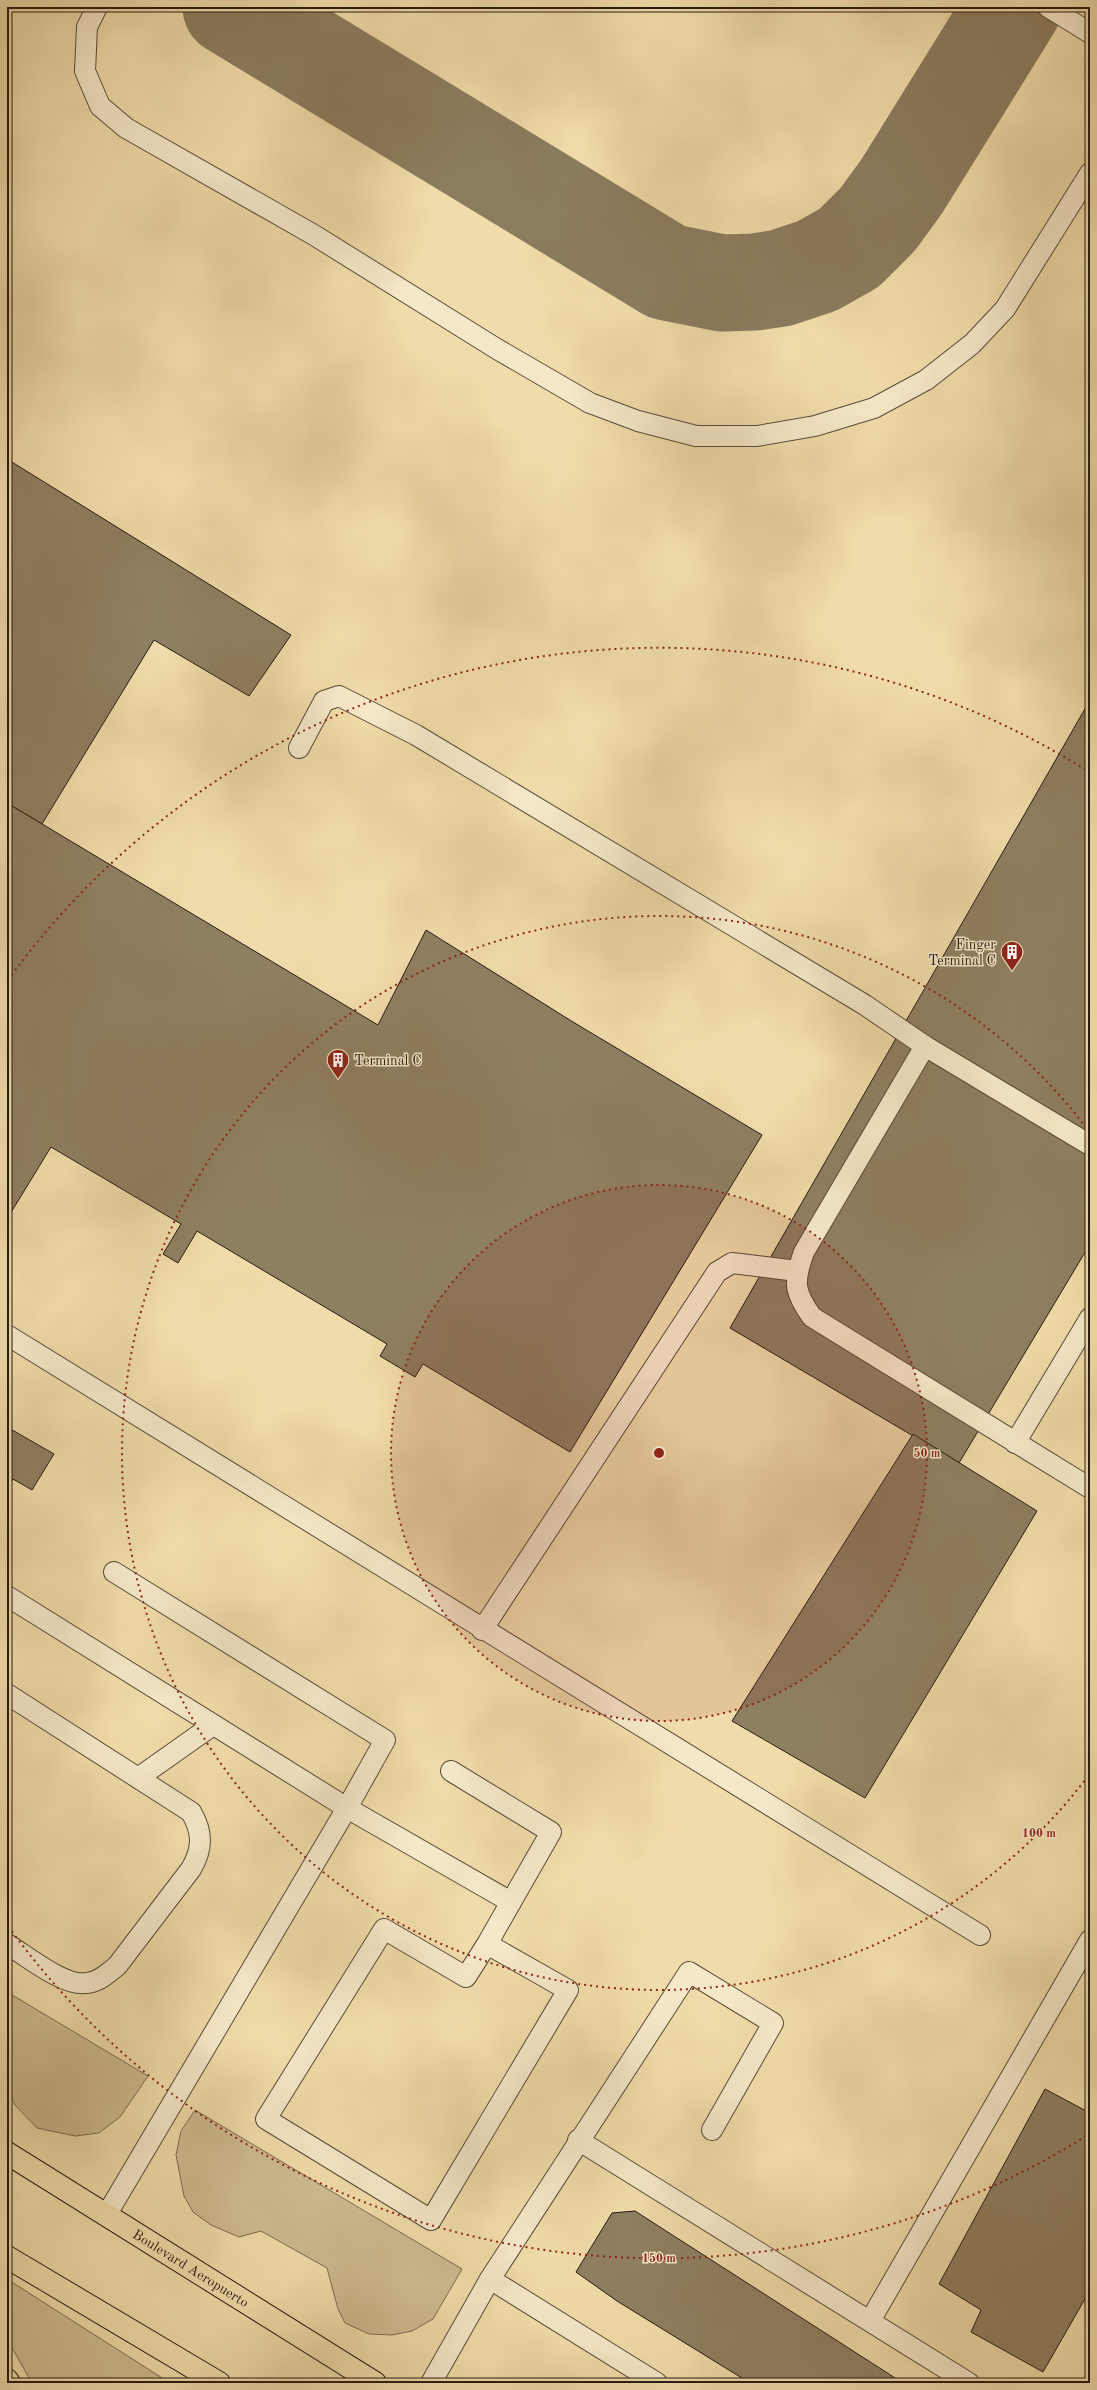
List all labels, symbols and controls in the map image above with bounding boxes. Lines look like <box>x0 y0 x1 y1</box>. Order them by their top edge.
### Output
place label: Finger Terminal C <box>928 938 996 968</box>
building icon: Finger Terminal C <box>999 939 1025 972</box>
building icon: Terminal C <box>325 1047 351 1080</box>
place label: Terminal C <box>354 1054 422 1068</box>
centre of rings <box>652 1446 666 1460</box>
text: 50 m <box>914 1447 941 1460</box>
text: 100 m <box>1022 1828 1056 1840</box>
street label: Boulevard Aeropuerto <box>130 2227 251 2310</box>
text: 150 m <box>642 2252 676 2265</box>

